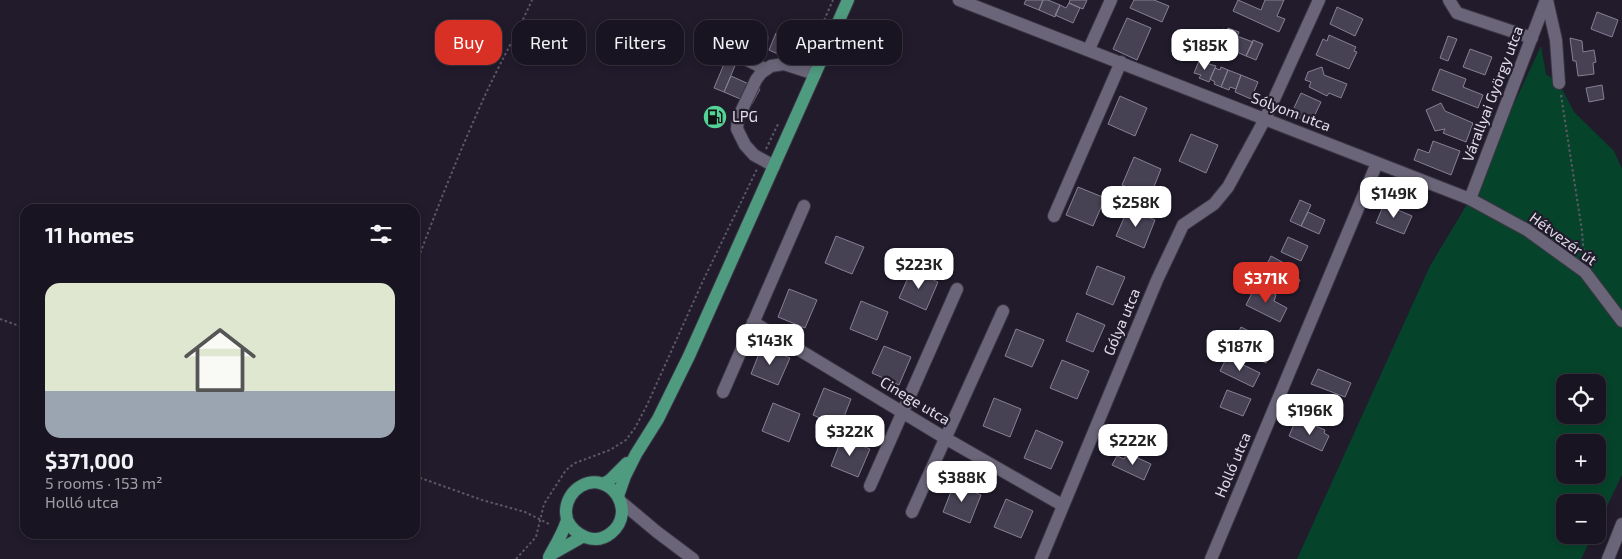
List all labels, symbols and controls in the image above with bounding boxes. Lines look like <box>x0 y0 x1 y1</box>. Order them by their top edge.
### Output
chip: Buy <box>435 20 502 65</box>
chip: Rent <box>512 20 586 65</box>
chip: Filters <box>596 20 684 65</box>
chip: New <box>694 20 767 65</box>
chip: Apartment <box>777 20 902 65</box>
street label: Várallyai György utca <box>1458 23 1526 164</box>
pin: $185K <box>1170 28 1240 71</box>
text: $185K <box>1182 35 1228 54</box>
street label: Sólyom utca <box>1249 88 1334 134</box>
fuel station icon: LPG <box>702 104 728 130</box>
place label: LPG <box>732 107 758 125</box>
pin: $149K <box>1359 176 1429 219</box>
text: $149K <box>1371 183 1417 202</box>
pin: $258K <box>1101 186 1171 228</box>
text: $258K <box>1112 192 1160 211</box>
street label: Hétvezér út <box>1526 208 1601 269</box>
icon: filters <box>367 220 395 248</box>
text: 11 homes <box>45 222 134 247</box>
pin: $223K <box>884 248 954 290</box>
text: $223K <box>895 254 943 273</box>
pin: $371K <box>1231 262 1301 304</box>
text: $371K <box>1244 268 1288 287</box>
street label: Gólya utca <box>1099 285 1143 358</box>
icon: home <box>175 315 265 405</box>
pin: $143K <box>735 324 805 366</box>
text: $143K <box>747 330 793 349</box>
pin: $187K <box>1205 330 1275 372</box>
text: $187K <box>1218 336 1262 355</box>
street label: Cinege utca <box>877 372 954 428</box>
map controls <box>1556 374 1606 544</box>
button: locate <box>1556 374 1606 424</box>
pin: $196K <box>1275 394 1345 436</box>
text: $196K <box>1287 400 1333 419</box>
pin: $322K <box>815 414 885 457</box>
text: $322K <box>826 421 874 440</box>
pin: $222K <box>1098 424 1168 466</box>
street label: Holló utca <box>1210 429 1254 500</box>
text: $222K <box>1109 430 1157 449</box>
button: + <box>1556 434 1606 484</box>
text: $371,000 <box>45 448 134 473</box>
pin: $388K <box>927 460 997 503</box>
text: $388K <box>938 467 986 486</box>
text: 5 rooms · 153 m² <box>45 473 163 492</box>
text: Holló utca <box>45 492 119 511</box>
button: − <box>1556 494 1606 544</box>

